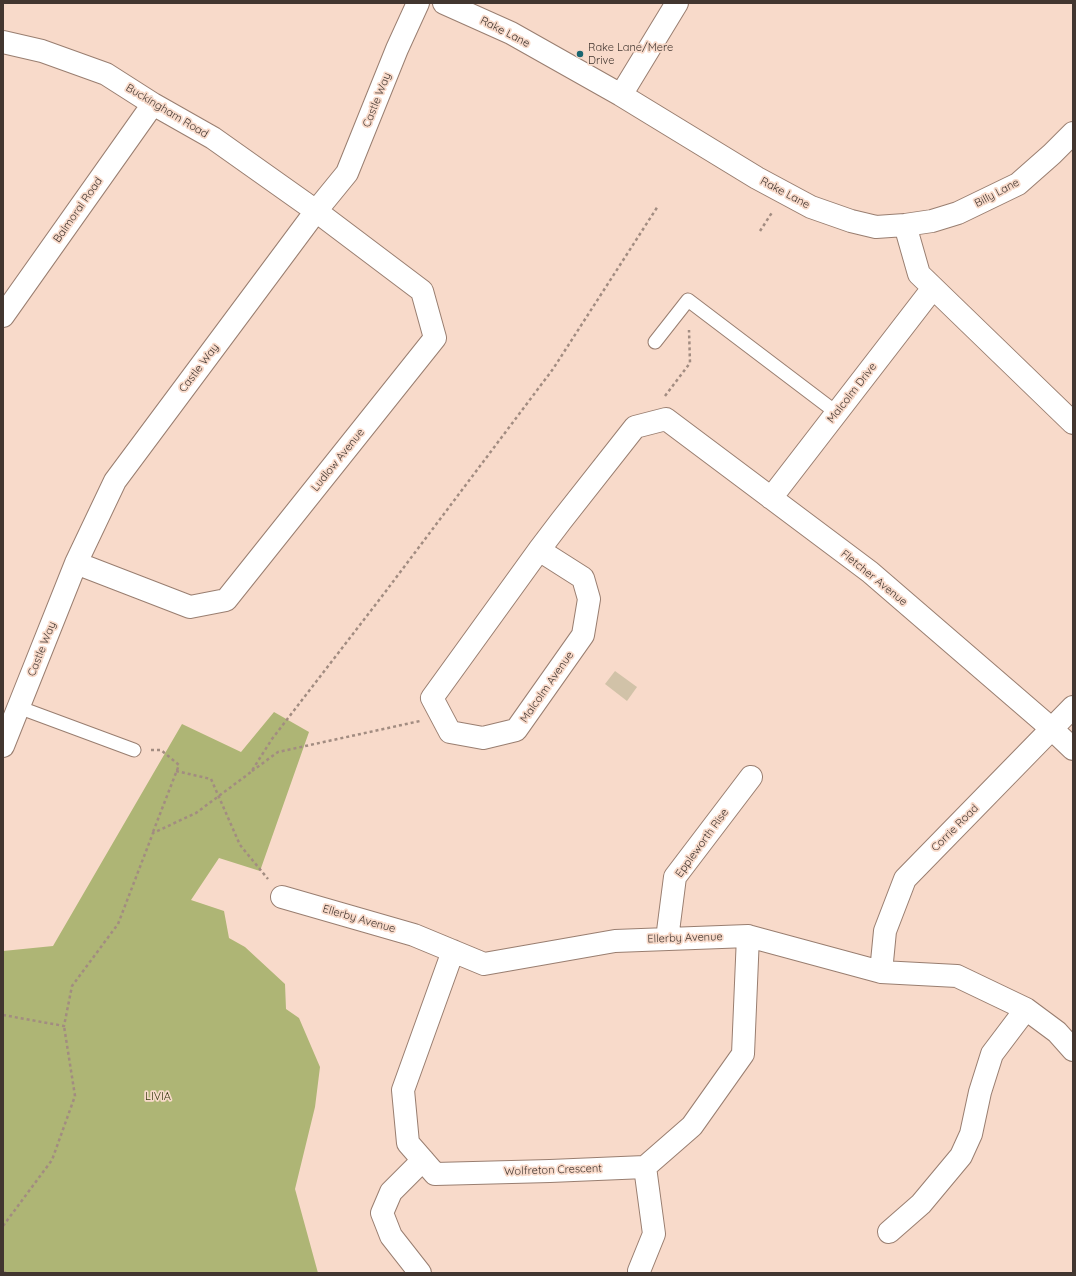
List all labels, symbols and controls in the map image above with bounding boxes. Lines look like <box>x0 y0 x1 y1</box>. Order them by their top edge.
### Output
street label: Rake Lane <box>478 14 532 50</box>
place label: Rake Lane/Mere Drive <box>588 41 673 67</box>
marker: Rake Lane/Mere Drive <box>575 49 585 59</box>
street label: Castle Way <box>360 71 394 129</box>
street label: Buckingham Road <box>123 81 211 141</box>
street label: Rake Lane <box>758 174 812 212</box>
street label: Balmoral Road <box>51 175 105 245</box>
street label: Billy Lane <box>972 176 1022 210</box>
street label: Castle Way <box>176 341 222 395</box>
street label: Malcolm Drive <box>824 360 880 426</box>
street label: Ludlow Avenue <box>309 426 367 494</box>
street label: Fletcher Avenue <box>838 547 910 609</box>
street label: Castle Way <box>25 620 59 678</box>
street label: Malcolm Avenue <box>518 649 576 725</box>
street label: Corrie Road <box>929 802 981 854</box>
street label: Eppleworth Rise <box>673 806 731 880</box>
street label: Ellerby Avenue <box>321 902 397 936</box>
street label: Ellerby Avenue <box>647 930 723 946</box>
park label: LIVIA <box>145 1090 171 1104</box>
street label: Wolfreton Crescent <box>504 1162 602 1178</box>

